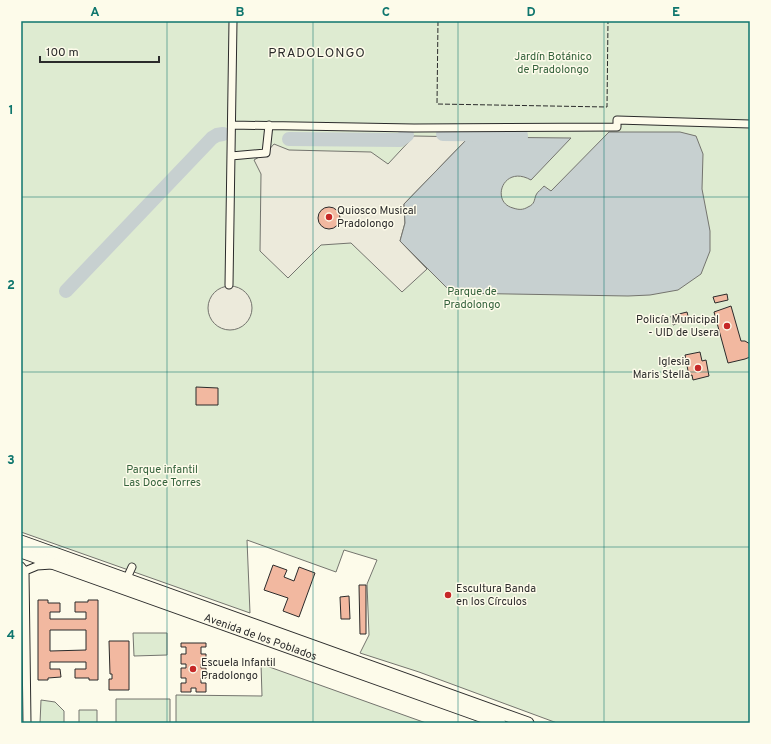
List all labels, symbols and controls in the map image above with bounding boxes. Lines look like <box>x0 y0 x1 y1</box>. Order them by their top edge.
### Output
text: A <box>90 5 100 21</box>
text: B <box>236 5 245 21</box>
text: C <box>382 5 390 21</box>
text: D <box>526 5 536 21</box>
text: E <box>672 5 680 21</box>
scale bar <box>40 38 159 64</box>
text: 100 m <box>46 45 79 61</box>
district label: PRADOLONGO <box>268 46 366 62</box>
park label: Jardín Botánico de Pradolongo <box>514 50 592 77</box>
text: 1 <box>8 103 14 119</box>
place label: Quiosco Musical Pradolongo <box>337 204 416 231</box>
marker: Quiosco Musical Pradolongo <box>324 212 334 222</box>
text: 2 <box>7 278 15 294</box>
park label: Parque de Pradolongo <box>444 285 500 312</box>
place label: Policía Municipal - UID de Usera <box>636 313 719 340</box>
marker: Policía Municipal - UID de Usera <box>722 321 732 331</box>
place label: Iglesia Maris Stella <box>633 355 690 382</box>
marker: Iglesia Maris Stella <box>693 363 703 373</box>
text: 3 <box>7 453 15 469</box>
park label: Parque infantil Las Doce Torres <box>123 463 201 490</box>
place label: Escultura Banda en los Círculos <box>456 582 536 609</box>
marker: Escultura Banda en los Círculos <box>443 590 453 600</box>
street label: Avenida de los Poblados <box>202 611 319 664</box>
text: 4 <box>7 628 15 644</box>
place label: Escuela Infantil Pradolongo <box>201 656 276 683</box>
marker: Escuela Infantil Pradolongo <box>188 664 198 674</box>

